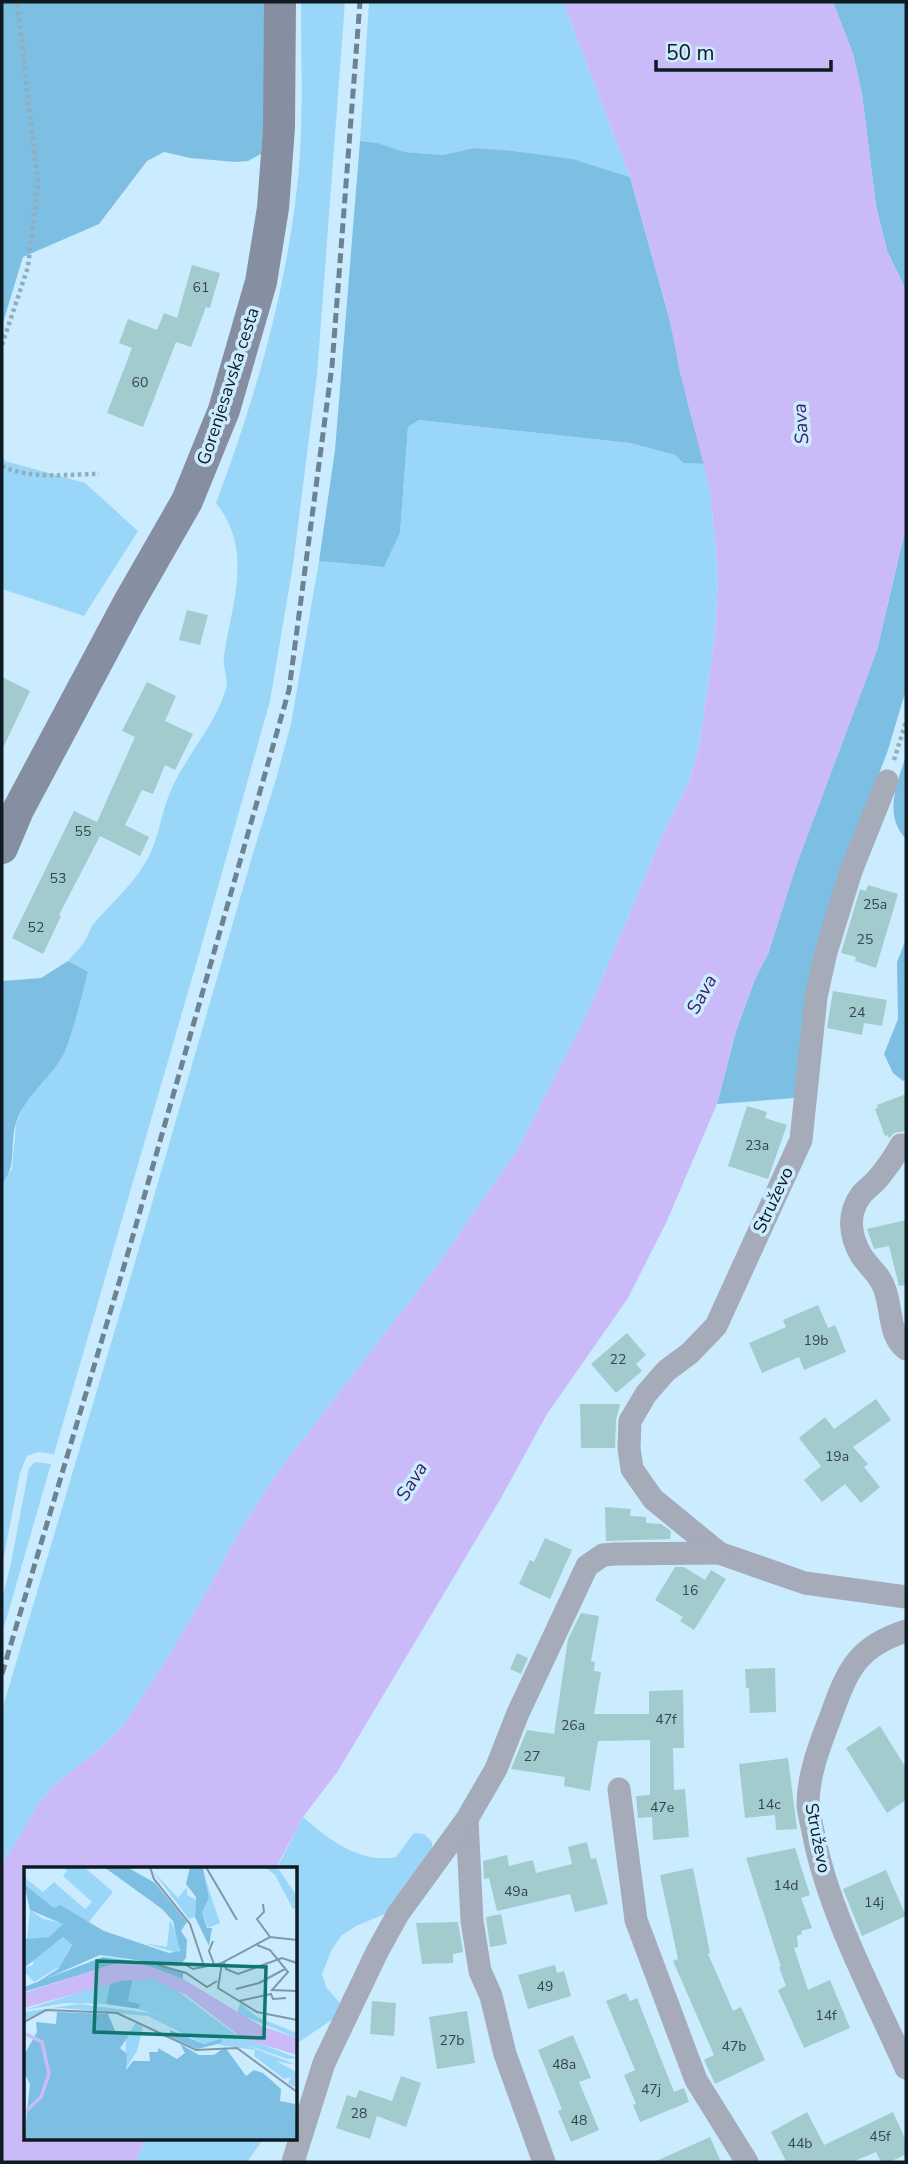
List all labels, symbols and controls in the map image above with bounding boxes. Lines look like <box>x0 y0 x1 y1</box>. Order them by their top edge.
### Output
scale bar <box>656 28 831 72</box>
text: 50 m <box>666 39 715 67</box>
house number: 61 <box>193 278 209 297</box>
street label: Gorenjesavska cesta <box>191 304 265 468</box>
house number: 60 <box>132 373 148 392</box>
water label: Sava <box>787 402 815 445</box>
house number: 55 <box>75 822 91 841</box>
house number: 53 <box>50 869 66 888</box>
house number: 25a <box>863 895 887 914</box>
house number: 52 <box>28 918 44 937</box>
house number: 25 <box>857 930 873 949</box>
water label: Sava <box>680 970 723 1019</box>
house number: 24 <box>849 1003 865 1022</box>
house number: 23a <box>745 1136 769 1155</box>
street label: Struževo <box>747 1163 799 1237</box>
house number: 19b <box>804 1331 828 1350</box>
house number: 22 <box>610 1350 626 1369</box>
house number: 19a <box>825 1447 849 1466</box>
water label: Sava <box>390 1457 434 1506</box>
house number: 16 <box>682 1581 698 1600</box>
house number: 47f <box>655 1710 677 1729</box>
house number: 26a <box>561 1716 585 1735</box>
house number: 27 <box>524 1747 540 1766</box>
house number: 14c <box>757 1795 781 1814</box>
house number: 47e <box>650 1798 674 1817</box>
street label: Struževo <box>799 1801 837 1875</box>
inset map <box>24 1867 298 2140</box>
house number: 14d <box>774 1876 798 1895</box>
house number: 49a <box>504 1882 528 1901</box>
house number: 14j <box>864 1893 884 1912</box>
house number: 49 <box>537 1977 553 1996</box>
house number: 14f <box>815 2006 837 2025</box>
house number: 27b <box>440 2031 464 2050</box>
house number: 47b <box>722 2037 746 2056</box>
house number: 48a <box>552 2055 576 2074</box>
house number: 47j <box>641 2080 661 2099</box>
house number: 28 <box>351 2104 367 2123</box>
house number: 48 <box>571 2111 587 2130</box>
house number: 45f <box>869 2127 891 2146</box>
house number: 44b <box>788 2134 812 2153</box>

